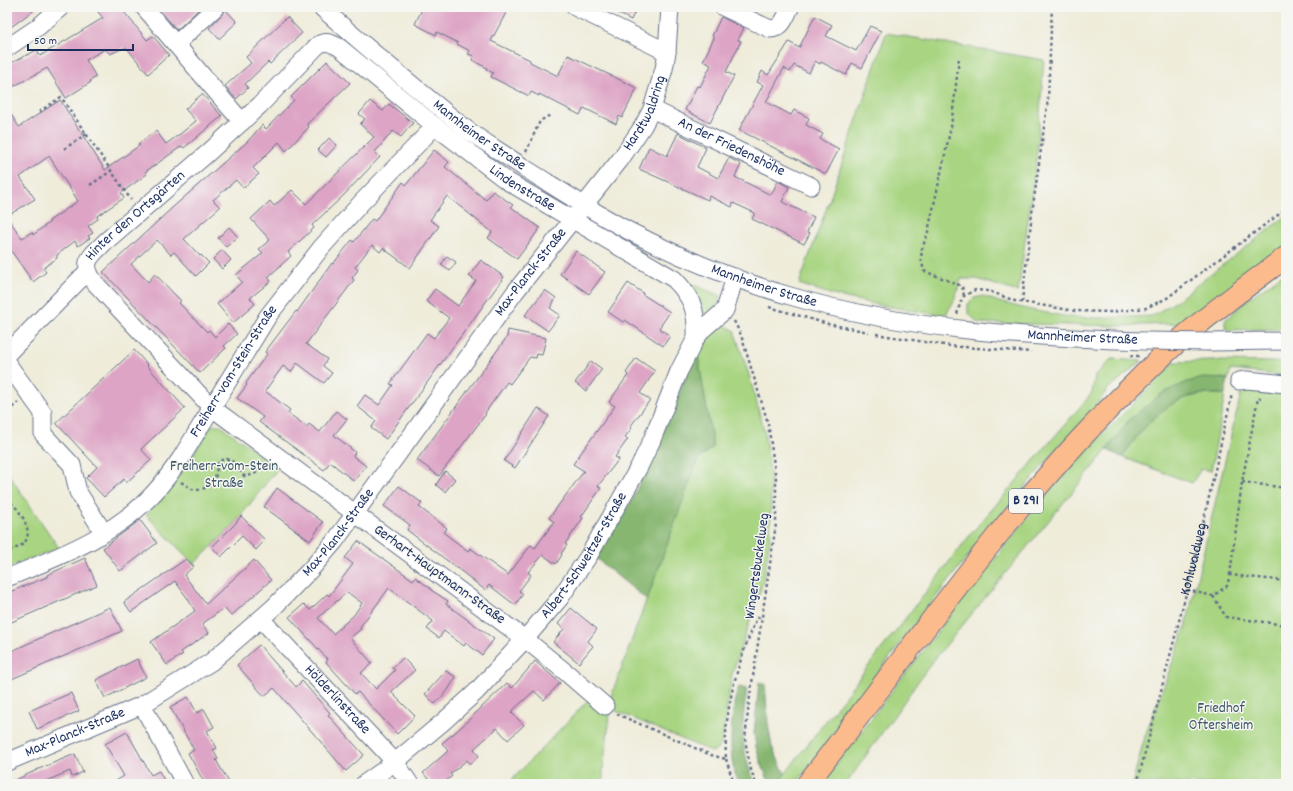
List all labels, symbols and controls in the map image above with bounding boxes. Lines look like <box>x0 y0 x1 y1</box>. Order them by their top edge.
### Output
scale bar <box>28 26 133 52</box>
text: 50 m <box>34 33 57 50</box>
street label: Hardtwaldring <box>618 73 672 156</box>
street label: Mannheimer Straße <box>427 95 530 177</box>
street label: An der Friedenshöhe <box>674 112 789 183</box>
street label: Lindenstraße <box>484 160 559 218</box>
street label: Hinter den Ortsgärten <box>80 166 191 266</box>
street label: Max-Planck-Straße <box>490 223 573 321</box>
street label: Mannheimer Straße <box>708 259 820 314</box>
street label: Freiherr-vom-Stein-Straße <box>185 300 284 442</box>
street label: Mannheimer Straße <box>1027 324 1138 352</box>
park label: Freiherr-vom-Stein Straße <box>170 456 278 495</box>
street label: Max-Planck-Straße <box>298 484 380 582</box>
street label: Albert-Schweitzer-Straße <box>536 488 634 624</box>
road number: B 291 <box>1009 489 1043 513</box>
street label: Wingertsbuckelweg <box>740 511 776 621</box>
street label: Gerhart-Hauptmann-Straße <box>368 520 510 631</box>
street label: Kohlwaldweg <box>1175 521 1214 598</box>
street label: Hölderlinstraße <box>299 660 376 740</box>
park label: Friedhof Oftersheim <box>1189 698 1253 737</box>
street label: Max-Planck-Straße <box>22 702 129 764</box>

